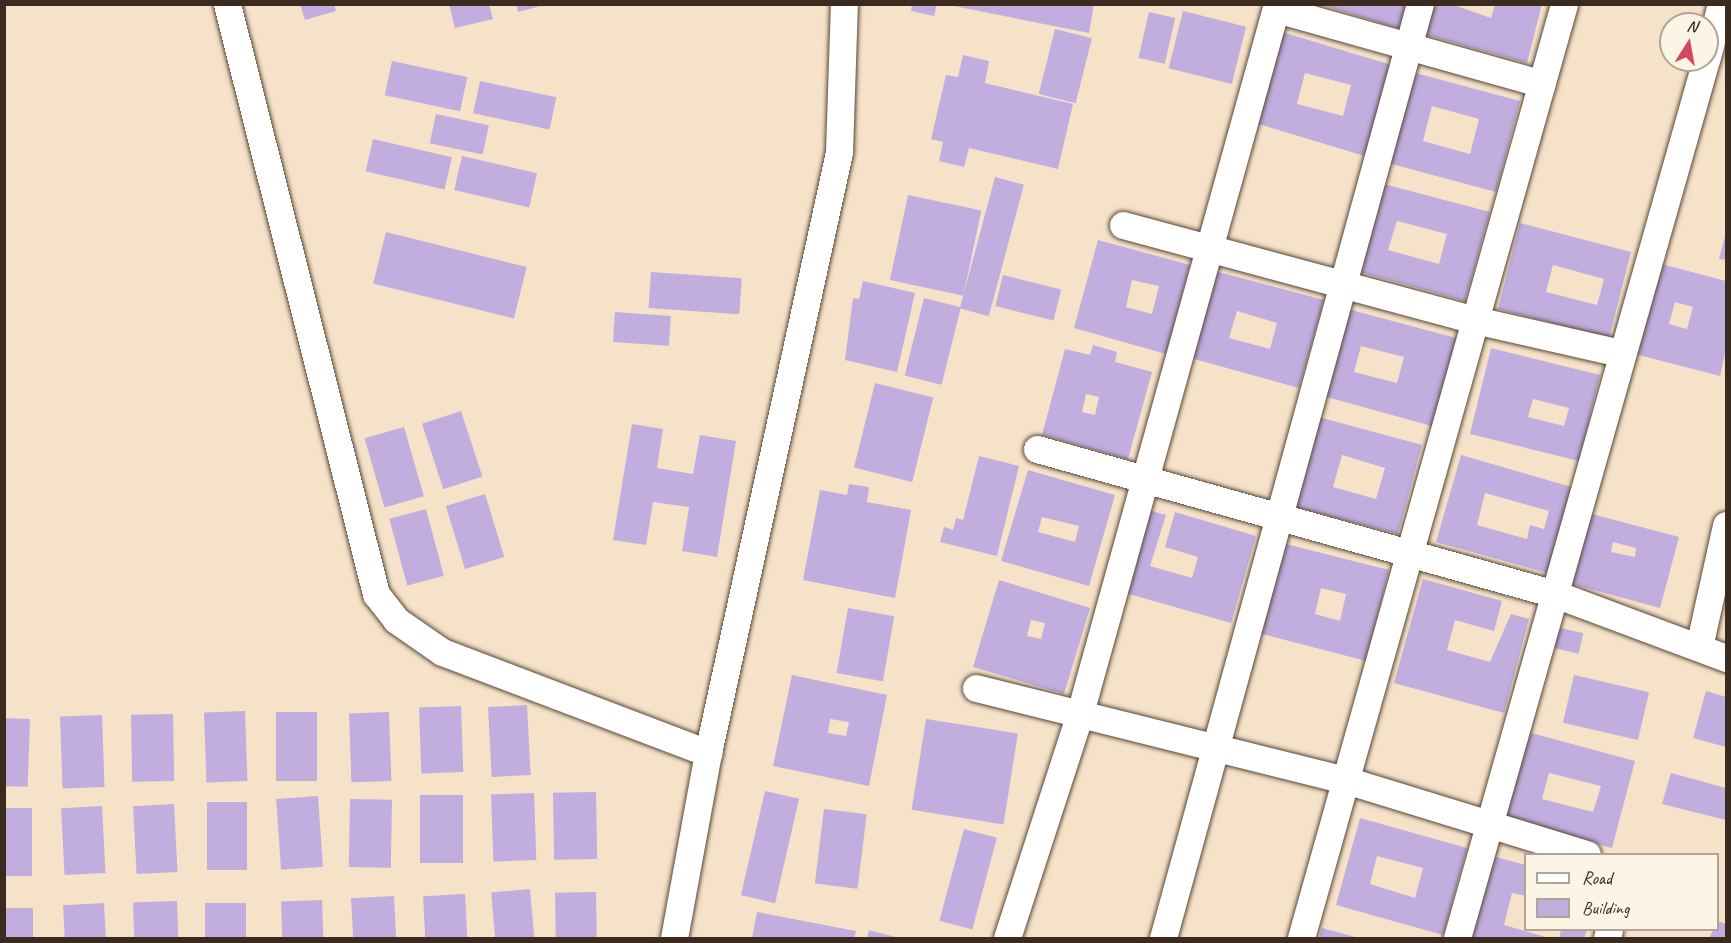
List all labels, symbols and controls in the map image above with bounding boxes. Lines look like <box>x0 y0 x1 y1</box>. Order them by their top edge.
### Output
north arrow <box>1659 12 1719 72</box>
text: N <box>1685 16 1699 37</box>
legend <box>1524 853 1719 931</box>
text: Road <box>1582 867 1612 889</box>
text: Building <box>1582 897 1629 919</box>

